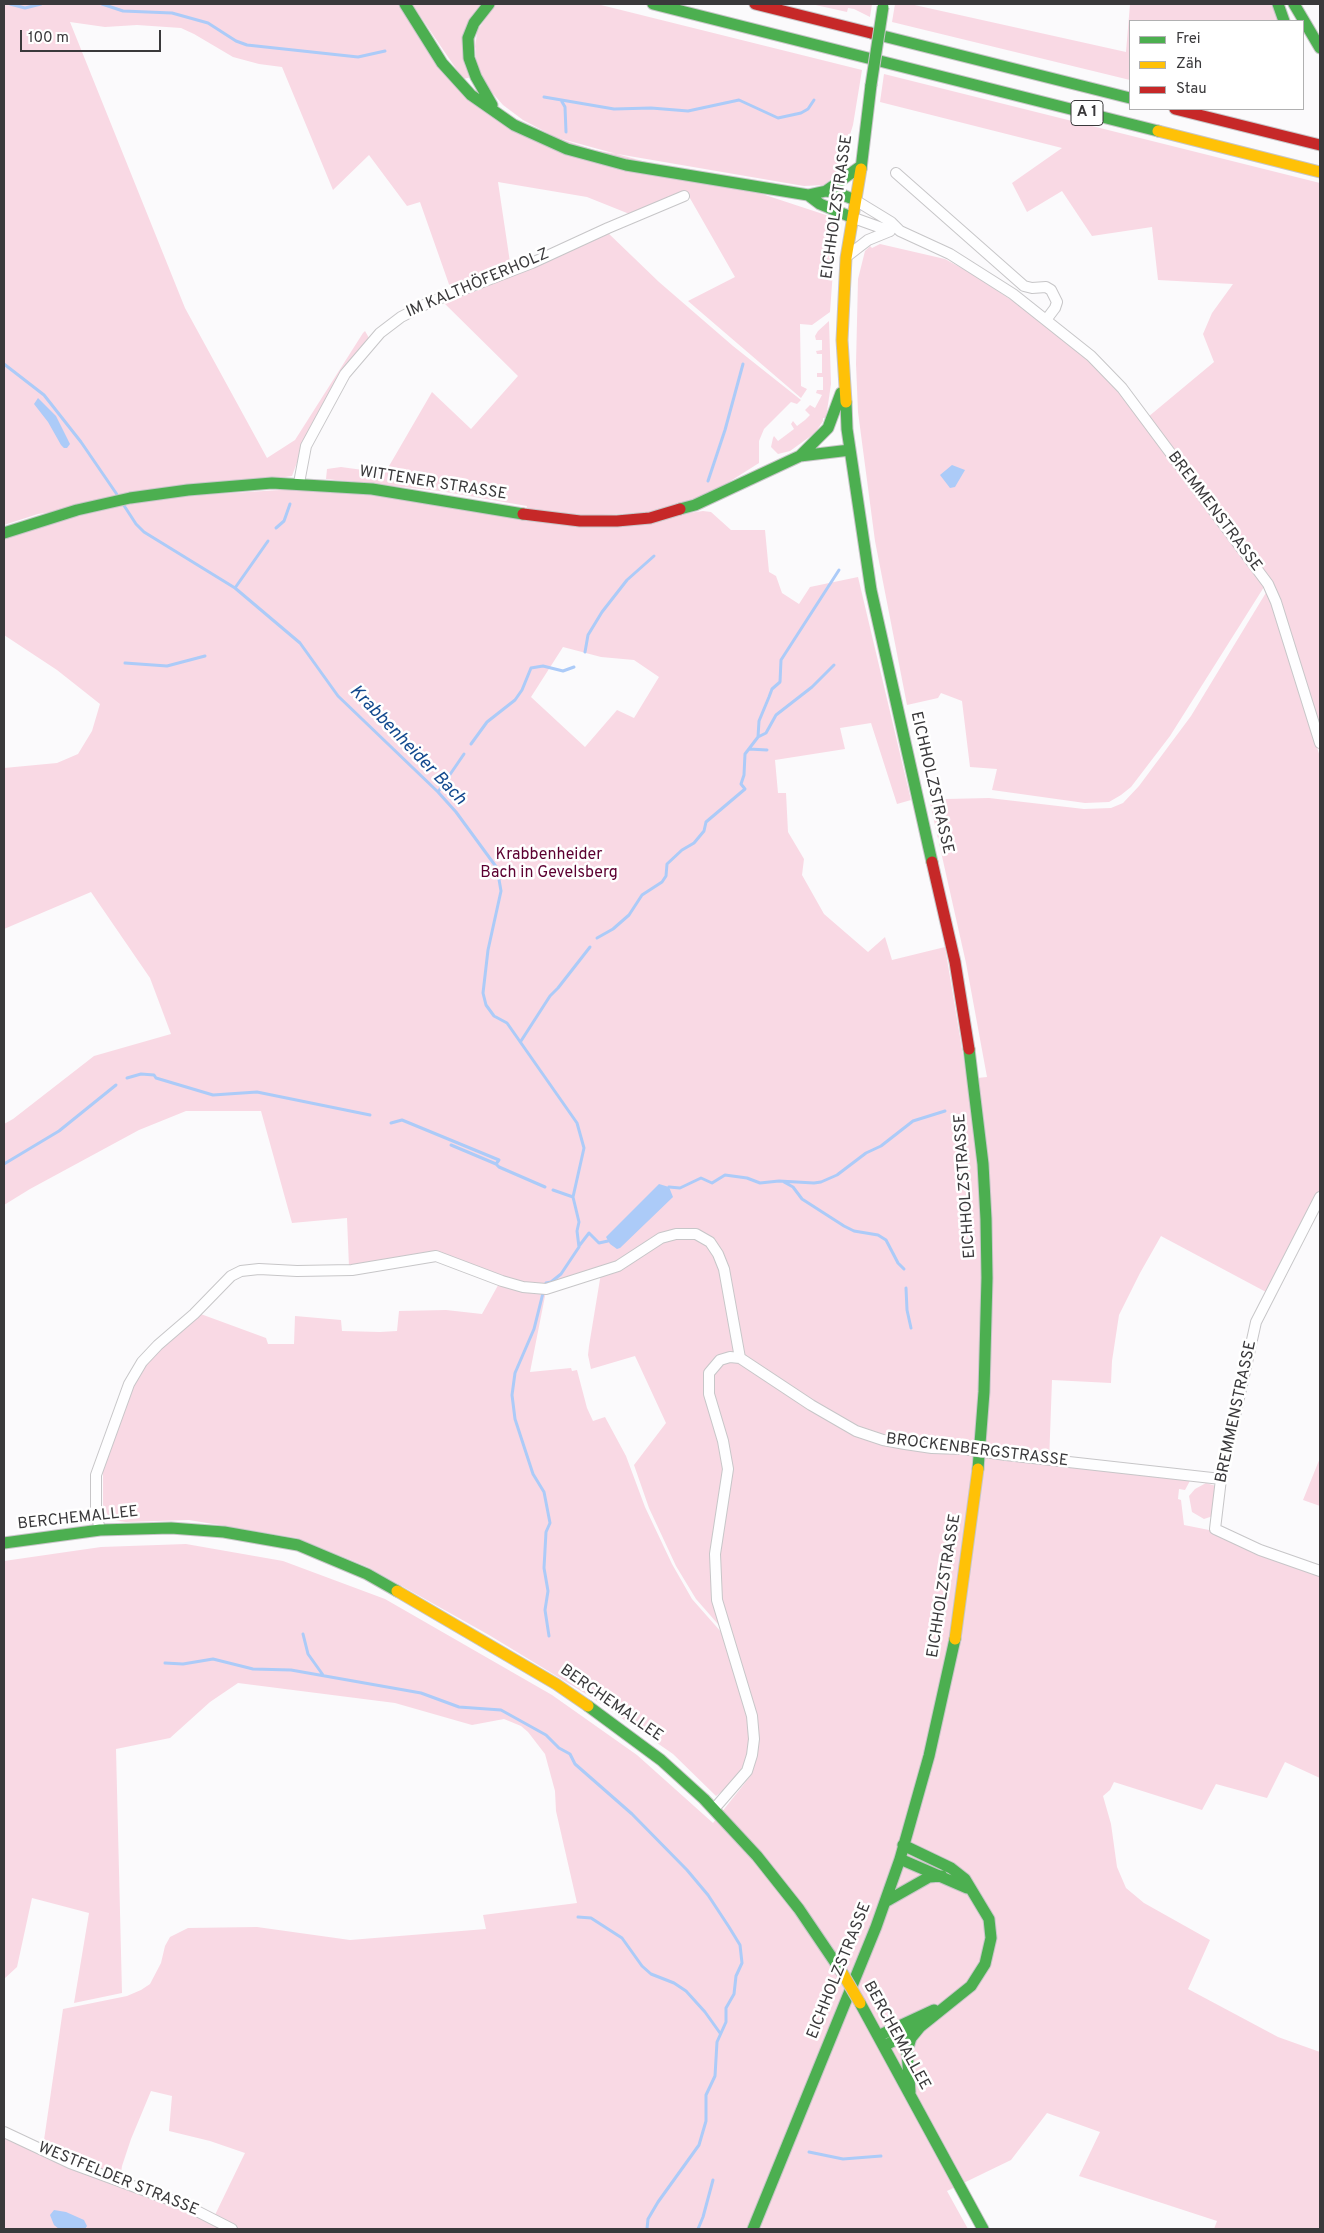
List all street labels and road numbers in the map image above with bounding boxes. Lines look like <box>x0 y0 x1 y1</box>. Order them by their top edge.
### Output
road number: A 1 <box>1071 100 1103 126</box>
street label: EICHHOLZSTRASSE <box>818 134 858 280</box>
street label: IM KALTHÖFERHOLZ <box>404 245 552 323</box>
street label: BREMMENSTRASSE <box>1163 448 1265 576</box>
street label: WITTENER STRASSE <box>358 463 508 505</box>
street label: EICHHOLZSTRASSE <box>905 710 957 856</box>
street label: EICHHOLZSTRASSE <box>951 1113 981 1259</box>
street label: BREMMENSTRASSE <box>1213 1339 1261 1485</box>
street label: BROCKENBERGSTRASSE <box>885 1430 1069 1472</box>
street label: BERCHEMALLEE <box>17 1503 139 1535</box>
street label: EICHHOLZSTRASSE <box>924 1513 966 1659</box>
street label: BERCHEMALLEE <box>556 1661 666 1747</box>
street label: EICHHOLZSTRASSE <box>804 1900 876 2042</box>
street label: BERCHEMALLEE <box>858 1978 934 2094</box>
street label: WESTFELDER STRASSE <box>35 2139 201 2221</box>

